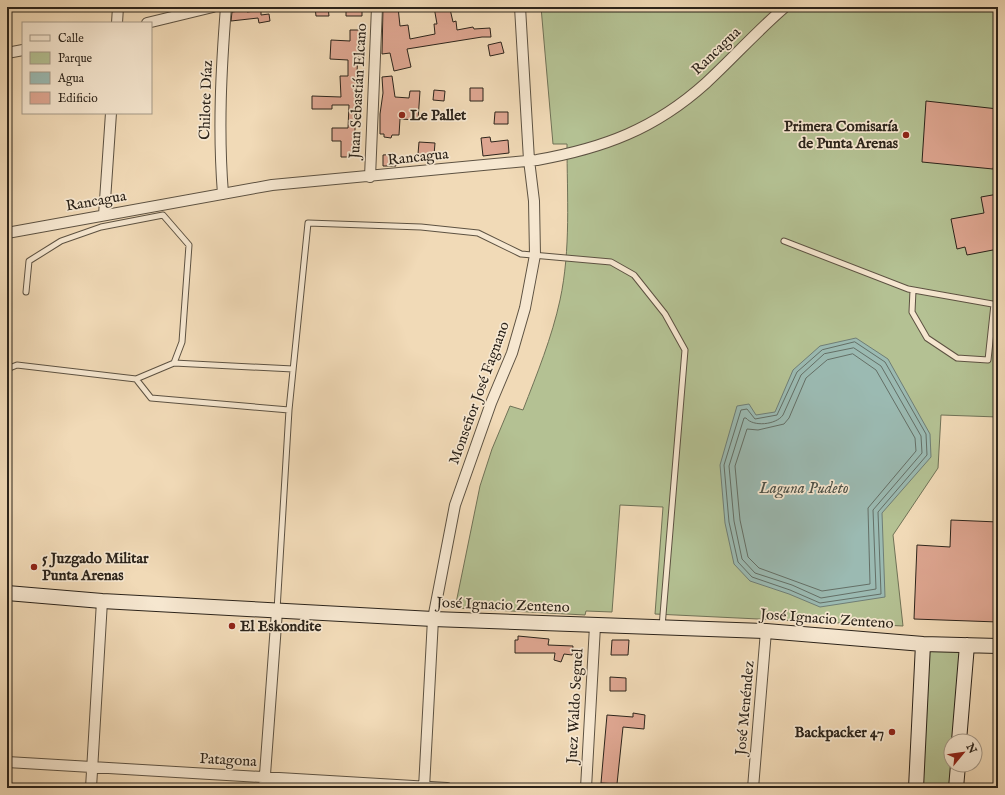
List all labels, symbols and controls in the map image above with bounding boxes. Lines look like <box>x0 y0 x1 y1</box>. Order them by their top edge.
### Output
legend <box>22 22 152 114</box>
street label: Juan Sebastián Elcano <box>345 23 371 161</box>
street label: Rancagua <box>687 23 745 79</box>
text: Calle <box>58 31 84 46</box>
text: Parque <box>58 51 93 67</box>
street label: Chilote Díaz <box>195 60 217 140</box>
text: Agua <box>57 71 85 86</box>
text: Edificio <box>58 91 98 106</box>
place label: Le Pallet <box>410 106 467 125</box>
marker: Le Pallet <box>397 110 407 120</box>
place label: Primera Comisaría de Punta Arenas <box>784 117 899 153</box>
marker: Primera Comisaría de Punta Arenas <box>901 130 911 140</box>
street label: Rancagua <box>387 144 450 170</box>
street label: Rancagua <box>64 186 128 216</box>
street label: Monseñor José Fagnano <box>444 319 514 467</box>
water label: Laguna Pudeto <box>758 479 849 499</box>
place label: 5 Juzgado Militar Punta Arenas <box>42 549 149 585</box>
marker: 5 Juzgado Militar Punta Arenas <box>29 562 39 572</box>
street label: José Ignacio Zenteno <box>434 593 570 617</box>
street label: José Ignacio Zenteno <box>758 605 894 633</box>
place label: El Eskondite <box>240 617 321 636</box>
marker: El Eskondite <box>227 621 237 631</box>
street label: Juez Waldo Seguel <box>562 647 588 766</box>
street label: José Menéndez <box>731 660 759 758</box>
place label: Backpacker 47 <box>795 723 884 742</box>
marker: Backpacker 47 <box>887 727 897 737</box>
north arrow <box>943 733 983 773</box>
text: N <box>962 740 980 757</box>
street label: Patagona <box>199 749 258 771</box>

